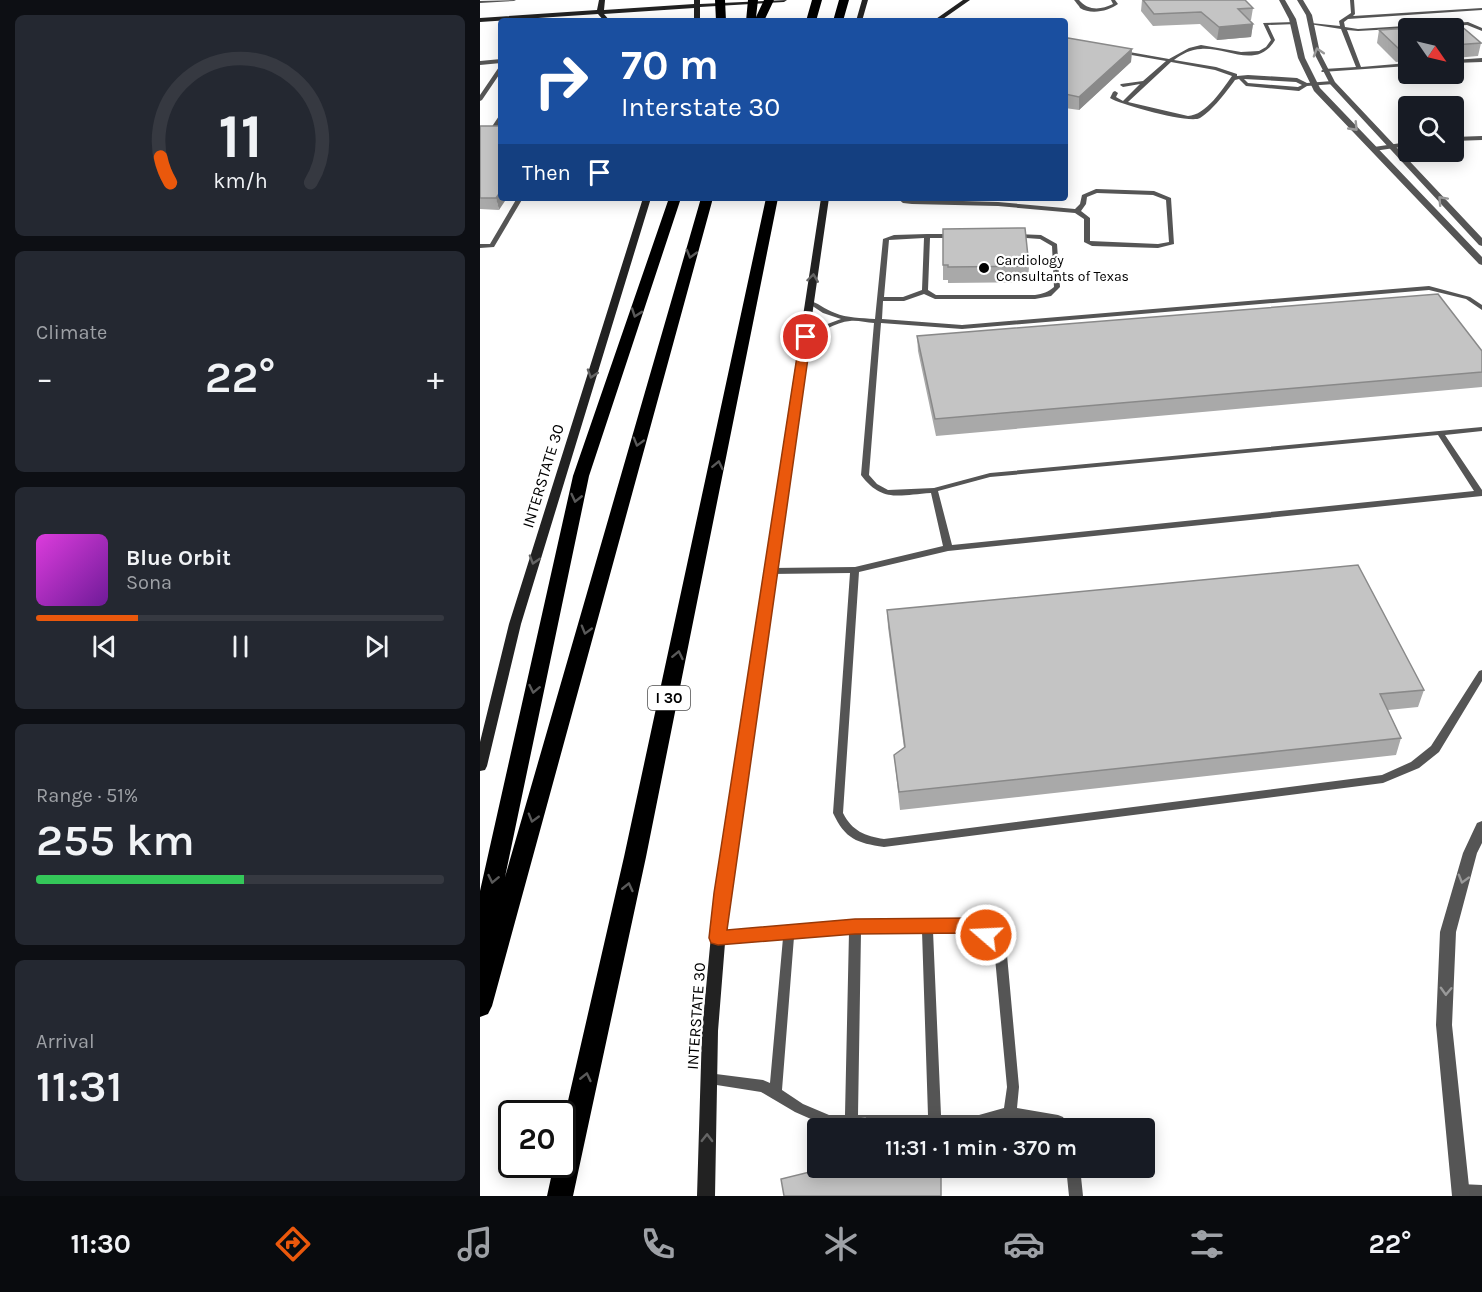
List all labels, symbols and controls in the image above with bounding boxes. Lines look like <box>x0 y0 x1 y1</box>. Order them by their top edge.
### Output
north arrow <box>1398 18 1464 84</box>
map controls <box>1398 18 1464 162</box>
text: 70 m <box>621 40 719 90</box>
icon: right <box>522 42 600 120</box>
one-way arrow <box>1313 47 1325 58</box>
text: Interstate 30 <box>621 91 780 123</box>
button: search <box>1398 96 1464 162</box>
text: 11 <box>218 100 262 173</box>
one-way arrow <box>1347 120 1358 131</box>
icon: arrive <box>583 156 616 189</box>
text: Then <box>522 160 571 186</box>
text: km/h <box>213 168 267 193</box>
one-way arrow <box>1438 196 1449 207</box>
one-way arrow <box>686 248 698 259</box>
place label: Cardiology Consultants of Texas <box>996 252 1129 285</box>
marker: Cardiology Consultants of Texas <box>977 261 991 275</box>
one-way arrow <box>807 273 819 282</box>
one-way arrow <box>631 307 644 318</box>
pin <box>780 311 831 362</box>
icon: arrive <box>789 320 822 353</box>
text: Climate <box>36 321 107 344</box>
text: 22° <box>205 351 275 403</box>
text: − <box>36 359 53 397</box>
text: + <box>427 359 444 397</box>
one-way arrow <box>587 368 599 379</box>
street label: INTERSTATE 30 <box>518 422 568 530</box>
one-way arrow <box>633 436 645 447</box>
one-way arrow <box>711 460 724 470</box>
one-way arrow <box>570 493 583 503</box>
text: Blue Orbit <box>126 545 231 571</box>
one-way arrow <box>529 554 541 565</box>
text: Sona <box>126 571 172 594</box>
one-way arrow <box>580 625 593 635</box>
icon: previous <box>88 630 121 663</box>
icon: pause <box>224 630 257 663</box>
icon: next <box>360 630 393 663</box>
one-way arrow <box>671 651 684 661</box>
one-way arrow <box>528 683 541 693</box>
road number: I 30 <box>648 686 690 710</box>
text: Range · 51% <box>36 784 138 807</box>
one-way arrow <box>528 812 540 822</box>
text: 255 km <box>36 814 195 866</box>
one-way arrow <box>487 874 500 884</box>
one-way arrow <box>1457 874 1470 884</box>
one-way arrow <box>621 882 634 892</box>
position arrow <box>954 903 1018 967</box>
street label: INTERSTATE 30 <box>683 962 709 1070</box>
one-way arrow <box>1439 986 1452 995</box>
text: Arrival <box>36 1030 95 1053</box>
text: 11:31 <box>36 1060 122 1112</box>
one-way arrow <box>579 1073 592 1083</box>
speed limit sign: 20 <box>498 1100 576 1178</box>
one-way arrow <box>701 1133 714 1142</box>
text: 11:31 · 1 min · 370 m <box>885 1135 1077 1161</box>
icon: directions <box>272 1223 314 1265</box>
icon: music <box>454 1223 496 1265</box>
icon: phone <box>637 1223 679 1265</box>
icon: climate <box>820 1223 862 1265</box>
icon: car <box>1003 1223 1045 1265</box>
icon: filters <box>1186 1223 1228 1265</box>
text: 11:30 <box>70 1228 131 1260</box>
text: 22° <box>1368 1228 1412 1260</box>

